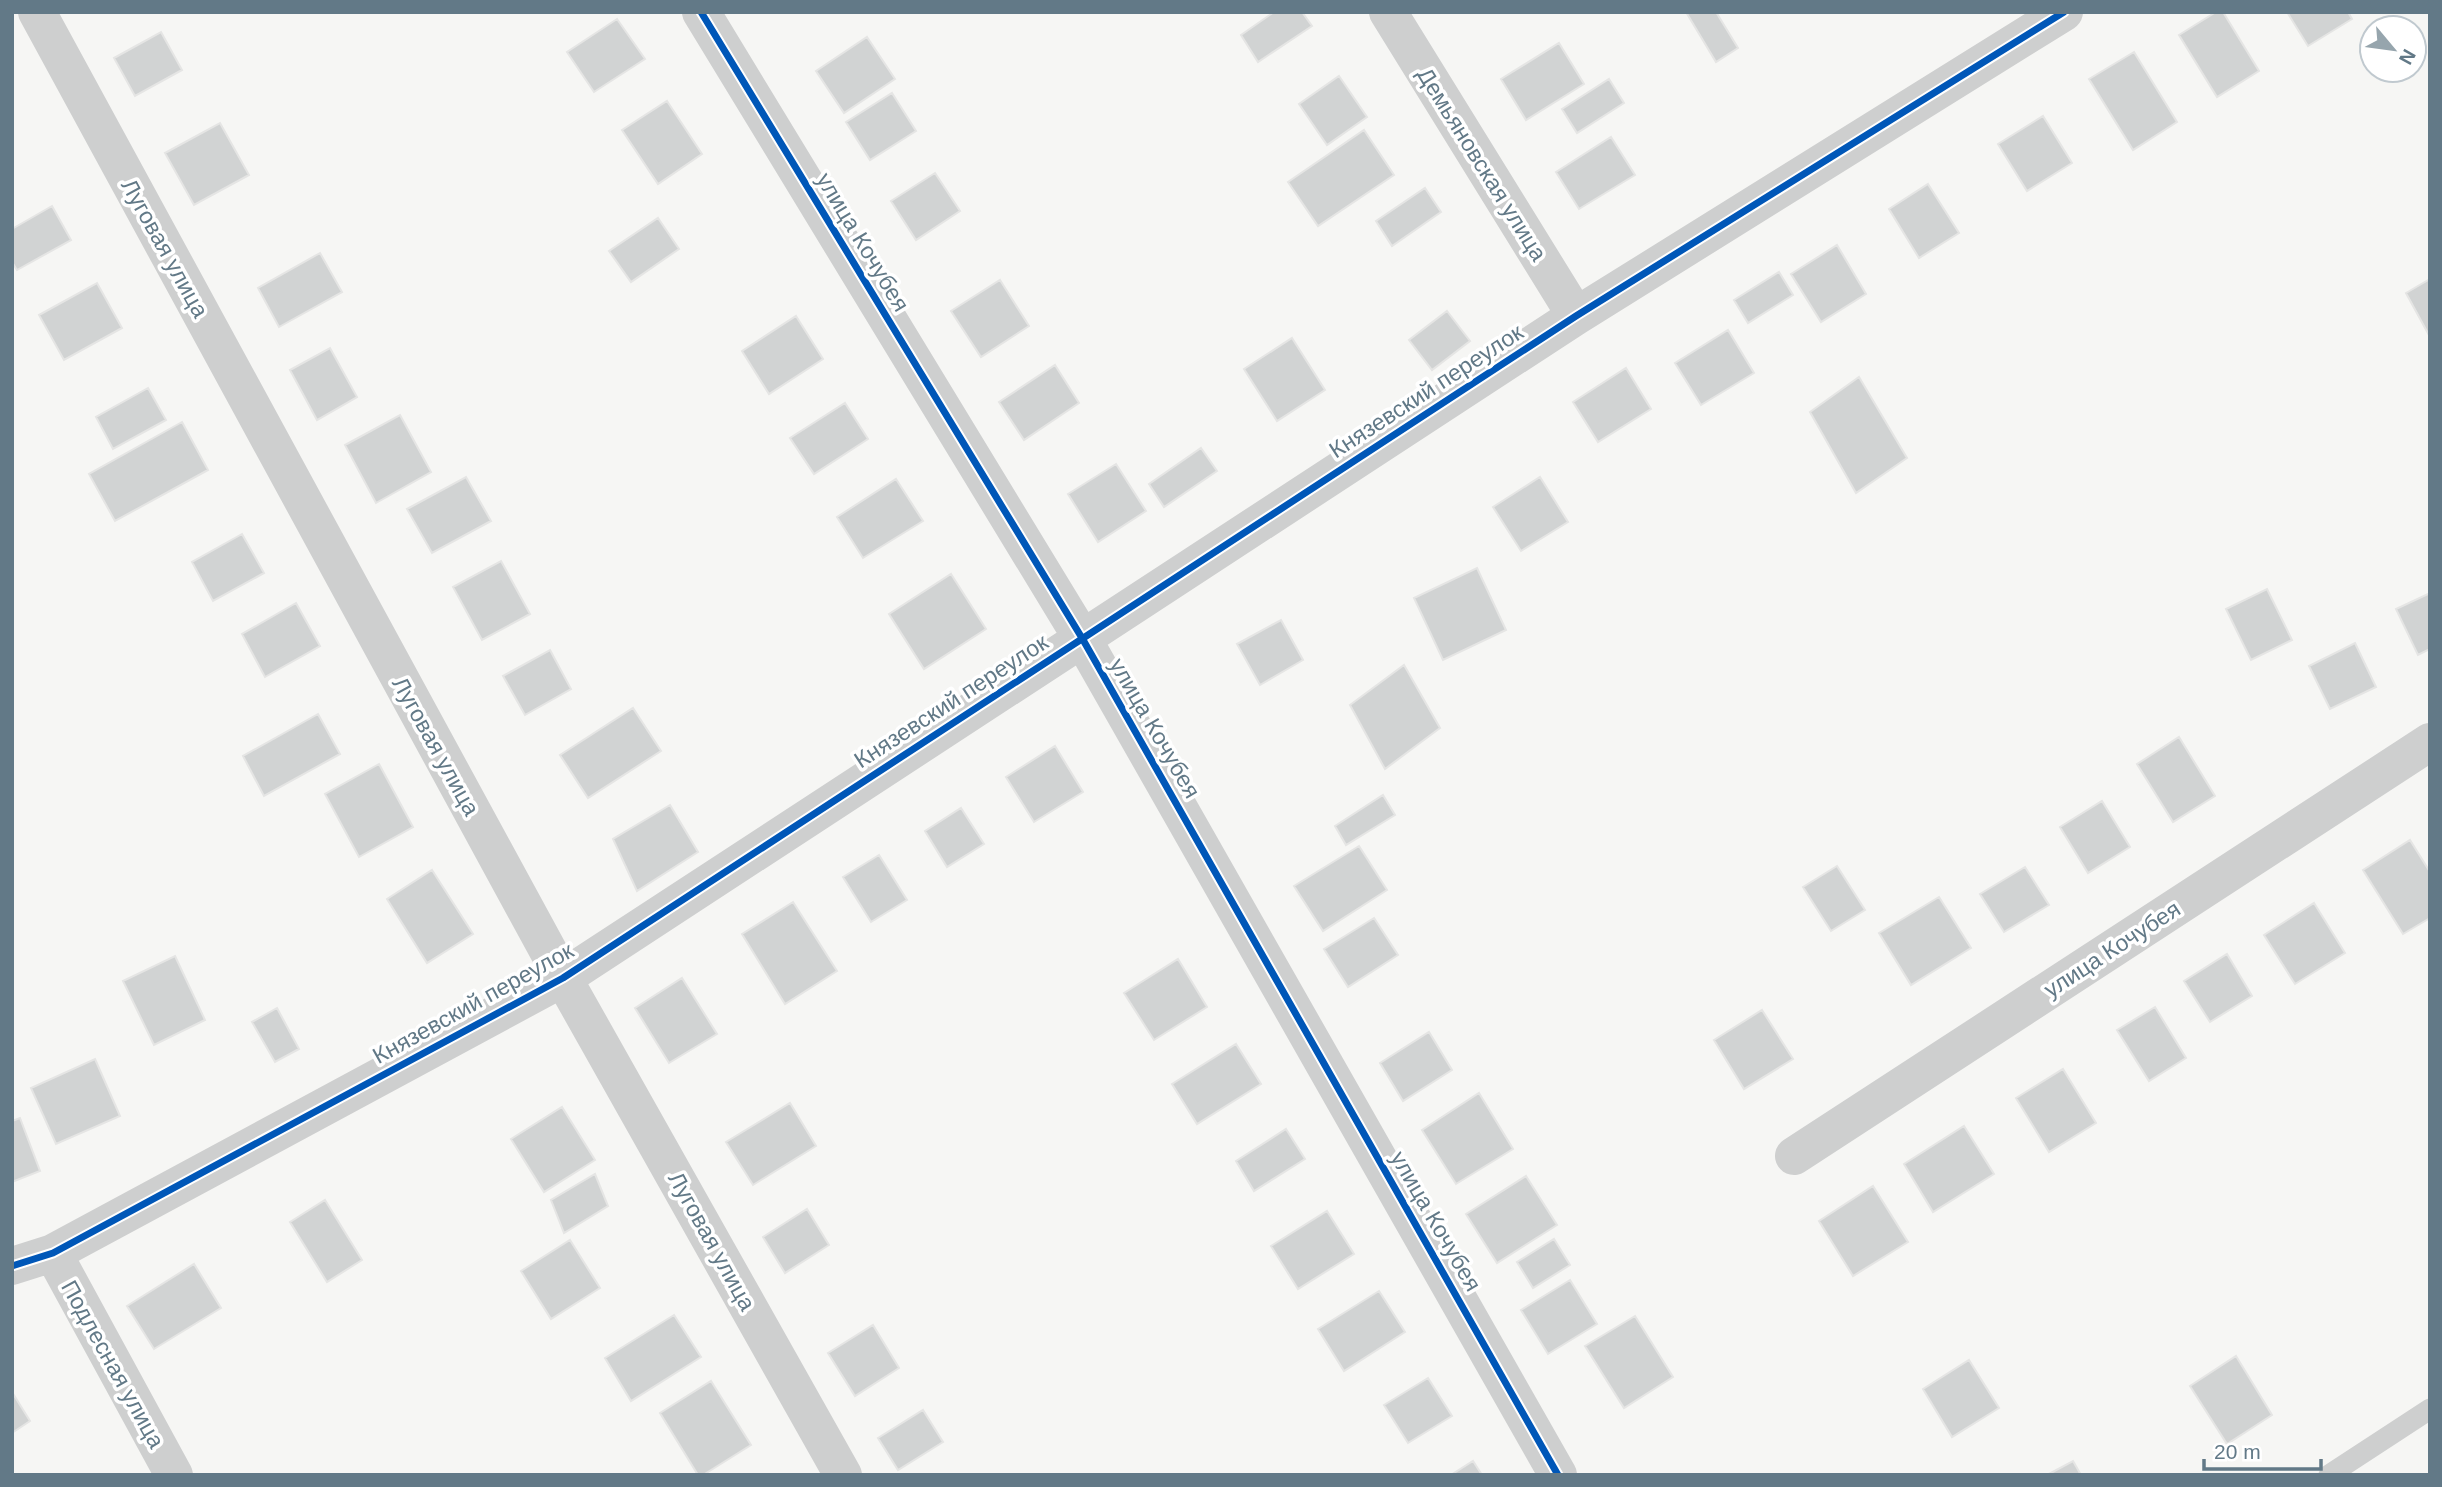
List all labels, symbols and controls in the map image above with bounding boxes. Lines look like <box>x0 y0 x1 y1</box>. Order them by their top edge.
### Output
north arrow <box>2358 14 2428 84</box>
text: N <box>2395 46 2420 68</box>
street label: Демьяновская улица <box>1412 63 1552 266</box>
street label: улица Кочубея <box>811 168 915 316</box>
street label: Луговая улица <box>116 174 214 322</box>
street label: Князевский переулок <box>1324 318 1528 463</box>
street label: Князевский переулок <box>849 628 1053 773</box>
street label: улица Кочубея <box>1104 653 1206 803</box>
street label: Луговая улица <box>387 672 485 820</box>
street label: улица Кочубея <box>2039 895 2185 1003</box>
street label: Князевский переулок <box>368 937 579 1069</box>
street label: улица Кочубея <box>1385 1146 1487 1296</box>
street label: Луговая улица <box>663 1167 761 1315</box>
street label: Подлесная улица <box>56 1276 170 1452</box>
scale bar <box>2204 1428 2321 1472</box>
text: 20 m <box>2214 1440 2261 1463</box>

